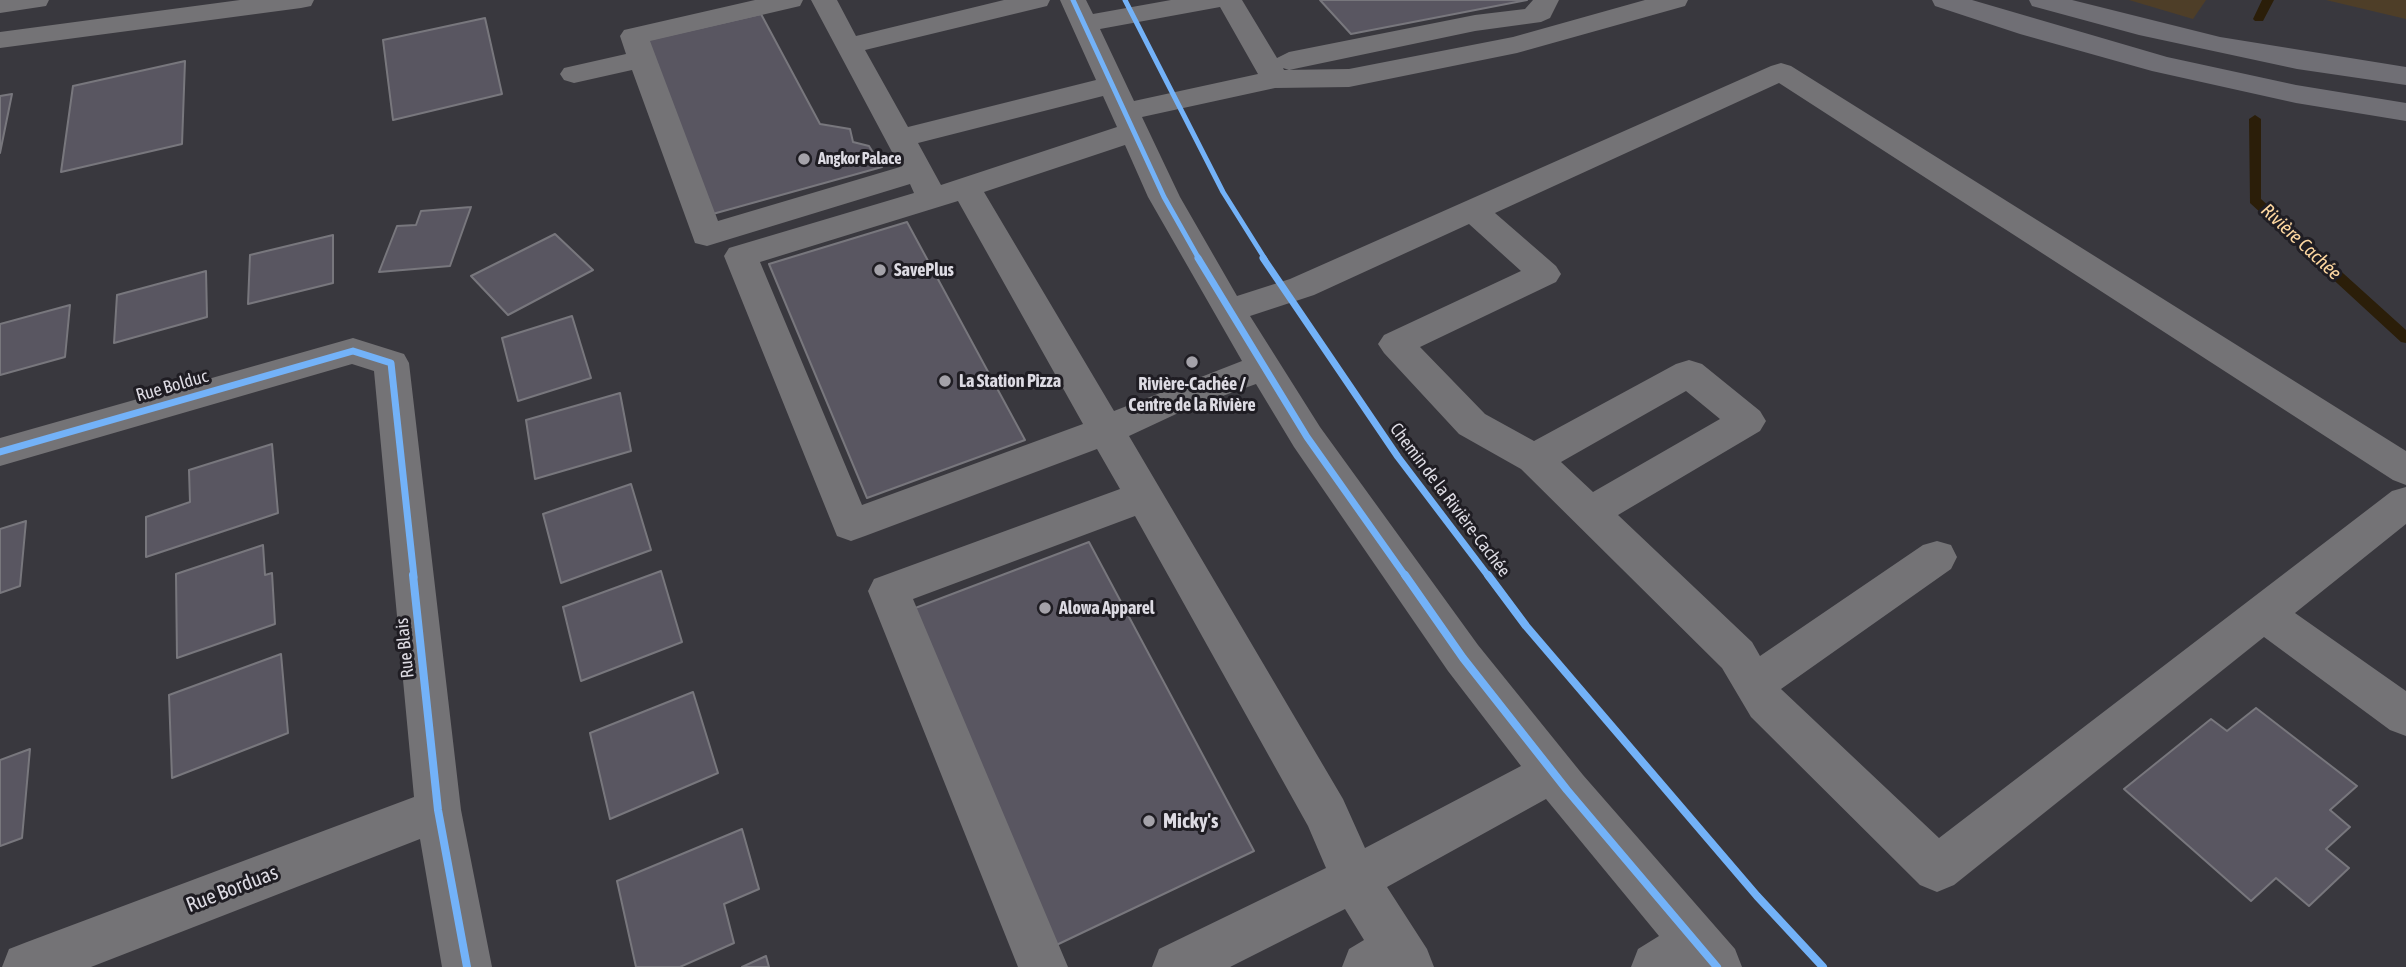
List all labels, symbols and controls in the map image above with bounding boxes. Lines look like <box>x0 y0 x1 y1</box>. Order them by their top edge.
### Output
place label: Angkor Palace <box>818 149 901 169</box>
marker: Angkor Palace <box>796 151 812 167</box>
water label: Rivière Cachée <box>2256 199 2346 285</box>
place label: SavePlus <box>894 259 954 281</box>
marker: SavePlus <box>872 262 888 278</box>
marker: Rivière-Cachée / Centre de la Rivière <box>1184 354 1200 370</box>
street label: Rue Bolduc <box>134 365 210 407</box>
place label: La Station Pizza <box>959 370 1061 392</box>
marker: La Station Pizza <box>937 373 953 389</box>
place label: Rivière-Cachée / Centre de la Rivière <box>1128 373 1256 416</box>
street label: Chemin de la Rivière-Cachée <box>1385 419 1515 581</box>
place label: Alowa Apparel <box>1059 597 1155 619</box>
marker: Alowa Apparel <box>1037 600 1053 616</box>
street label: Rue Blais <box>391 617 419 679</box>
place label: Micky's <box>1163 808 1218 834</box>
marker: Micky's <box>1141 813 1157 829</box>
street label: Rue Borduas <box>183 860 281 918</box>

